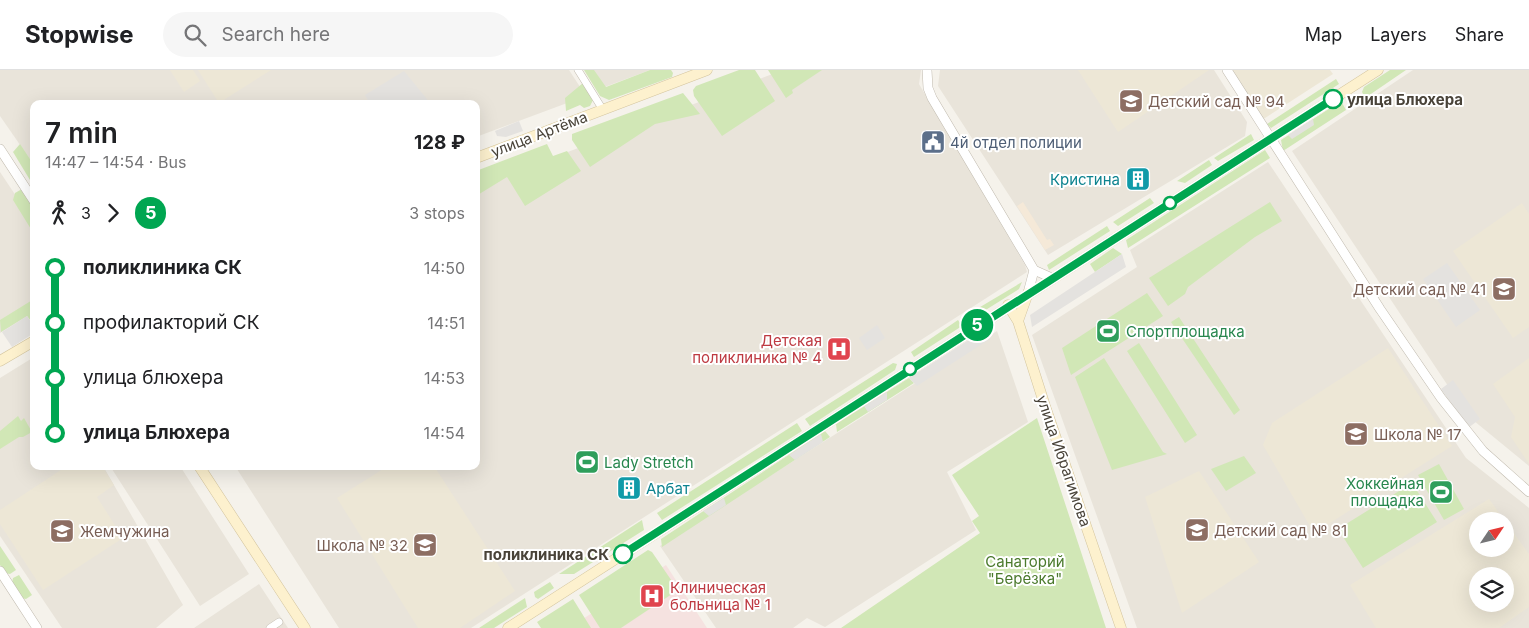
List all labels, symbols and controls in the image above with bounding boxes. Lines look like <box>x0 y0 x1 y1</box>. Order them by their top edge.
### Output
search box <box>163 12 513 57</box>
text: Stopwise <box>25 20 133 49</box>
icon: search <box>181 21 209 49</box>
text: Search here <box>221 23 330 46</box>
text: Map <box>1305 24 1342 45</box>
text: Layers <box>1370 24 1427 45</box>
text: Share <box>1455 24 1504 45</box>
school or university icon: Детский сад № 94 <box>1118 88 1144 114</box>
marker: улица Блюхера <box>1323 89 1343 109</box>
place label: улица Блюхера <box>1347 90 1463 109</box>
place label: Детский сад № 94 <box>1148 92 1285 111</box>
street label: улица Артёма <box>488 107 590 161</box>
text: 7 min <box>45 116 118 150</box>
public building icon: 4й отдел полиции <box>920 129 946 155</box>
text: 128 ₽ <box>414 131 465 154</box>
place label: 4й отдел полиции <box>950 133 1082 152</box>
text: 14:47 – 14:54 · Bus <box>45 152 186 172</box>
building icon: Кристина <box>1125 166 1151 192</box>
place label: Кристина <box>1050 170 1120 189</box>
unlabelled marker <box>1163 196 1177 210</box>
icon: walk <box>45 199 73 227</box>
icon: forward <box>99 199 127 227</box>
text: 5 <box>145 202 156 223</box>
text: 3 <box>81 203 91 223</box>
text: 3 stops <box>409 203 465 223</box>
text: поликлиника СК <box>83 256 242 279</box>
text: 14:50 <box>424 258 465 278</box>
school or university icon: Детский сад № 41 <box>1491 276 1517 302</box>
place label: Детский сад № 41 <box>1353 280 1486 299</box>
line badge: 5 <box>961 309 993 341</box>
text: профилакторий СК <box>83 311 259 334</box>
text: 14:51 <box>427 313 465 333</box>
text: 5 <box>971 314 983 335</box>
sports icon: Спортплощадка <box>1095 318 1121 344</box>
place label: Спортплощадка <box>1126 322 1245 341</box>
place label: Детская поликлиника № 4 <box>692 331 822 367</box>
hospital icon: Детская поликлиника № 4 <box>826 336 852 362</box>
unlabelled marker <box>903 362 917 376</box>
text: улица блюхера <box>83 366 224 389</box>
text: 14:53 <box>424 368 465 388</box>
street label: улица Ибрагимова <box>1033 393 1095 529</box>
text: улица Блюхера <box>83 421 230 444</box>
school or university icon: Школа № 17 <box>1343 421 1369 447</box>
text: 14:54 <box>423 423 465 443</box>
place label: Школа № 17 <box>1374 425 1462 444</box>
sports icon: Lady Stretch <box>574 449 600 475</box>
place label: Lady Stretch <box>604 453 694 472</box>
place label: Хоккейная площадка <box>1346 474 1424 510</box>
building icon: Арбат <box>616 475 642 501</box>
place label: Арбат <box>646 479 690 498</box>
sports icon: Хоккейная площадка <box>1428 479 1454 505</box>
north arrow <box>1469 512 1514 558</box>
map controls <box>1469 512 1514 612</box>
school or university icon: Детский сад № 81 <box>1184 517 1210 543</box>
school or university icon: Жемчужина <box>49 518 75 544</box>
place label: Детский сад № 81 <box>1214 521 1347 540</box>
place label: Жемчужина <box>80 522 169 541</box>
school or university icon: Школа № 32 <box>412 532 438 558</box>
place label: Школа № 32 <box>317 536 408 555</box>
marker: поликлиника СК <box>613 544 633 564</box>
place label: поликлиника СК <box>483 545 609 564</box>
park label: Санаторий "Берёзка" <box>985 552 1065 588</box>
button: layers <box>1469 567 1514 612</box>
place label: Клиническая больница № 1 <box>670 578 771 614</box>
hospital icon: Клиническая больница № 1 <box>639 583 665 609</box>

